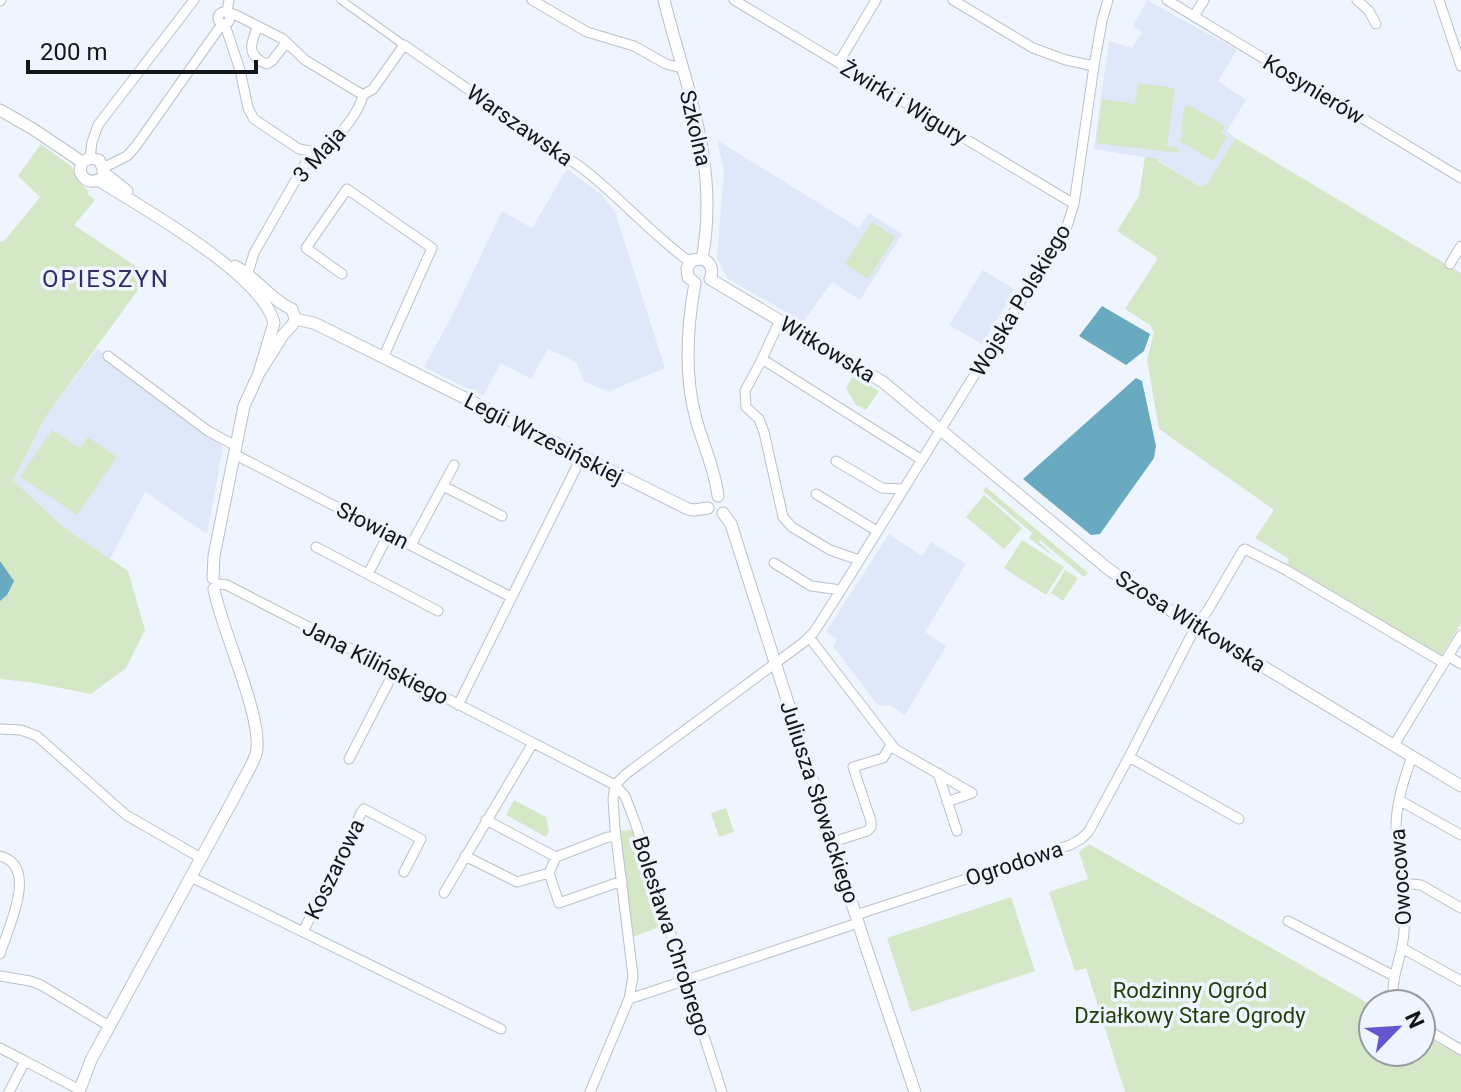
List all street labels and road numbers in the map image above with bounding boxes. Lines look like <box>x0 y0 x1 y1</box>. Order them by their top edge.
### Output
street label: Kosynierów <box>1259 50 1369 130</box>
street label: Żwirki i Wigury <box>836 55 972 150</box>
street label: Warszawska <box>462 80 578 171</box>
street label: Szkolna <box>675 88 716 169</box>
street label: 3 Maja <box>288 121 351 187</box>
street label: Wojska Polskiego <box>965 220 1076 381</box>
street label: Witkowska <box>776 311 880 388</box>
street label: Legii Wrzesińskiej <box>460 388 627 489</box>
street label: Słowian <box>333 497 413 554</box>
street label: Szosa Witkowska <box>1111 565 1270 678</box>
street label: Jana Kilińskiego <box>299 615 453 710</box>
street label: Juliusza Słowackiego <box>775 698 864 907</box>
street label: Koszarowa <box>299 815 369 924</box>
street label: Owocowa <box>1385 828 1416 926</box>
street label: Bolesława Chrobrego <box>627 833 716 1039</box>
street label: Ogrodowa <box>962 836 1066 891</box>

